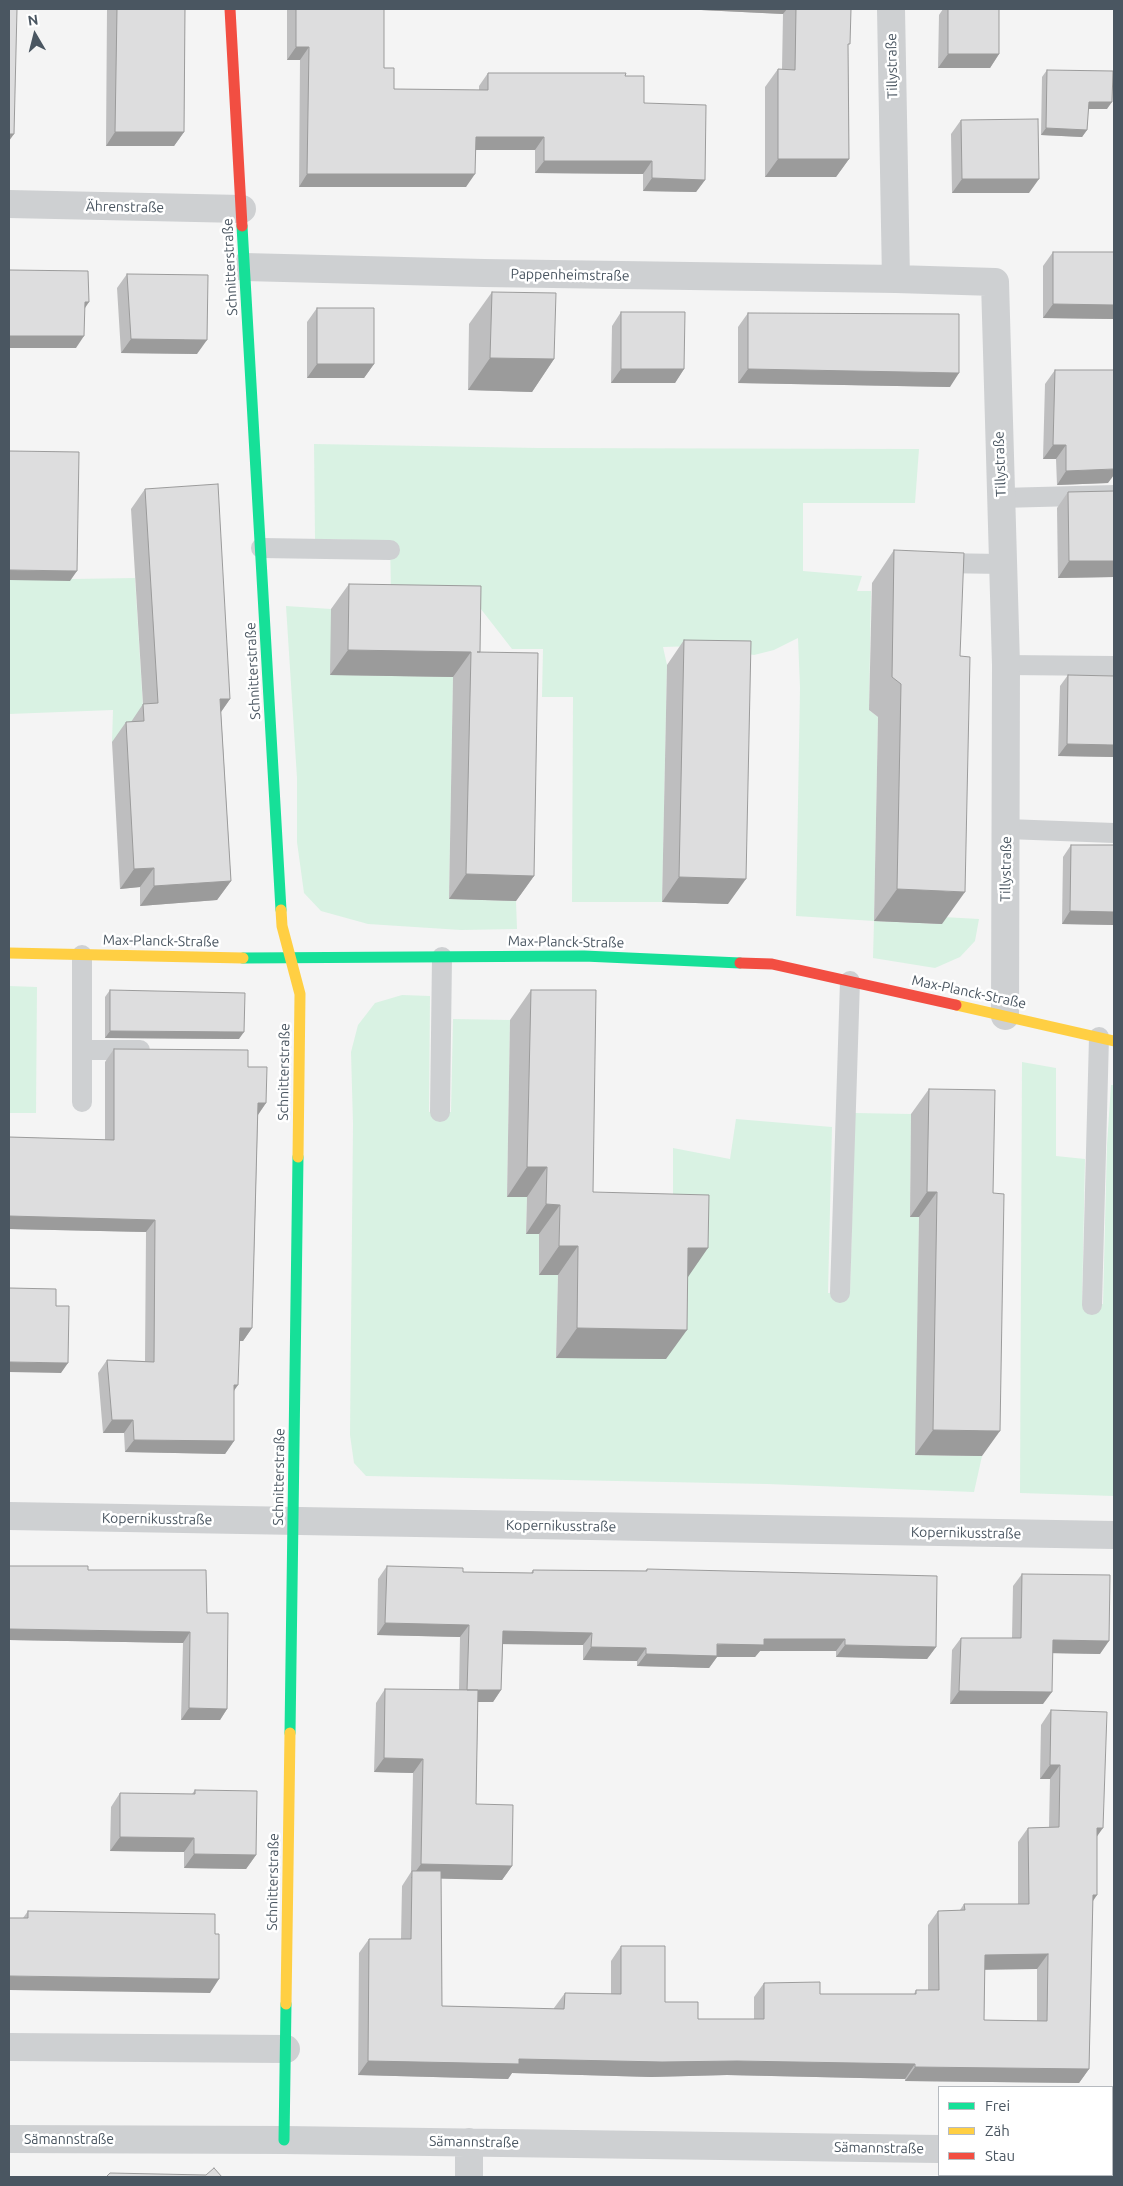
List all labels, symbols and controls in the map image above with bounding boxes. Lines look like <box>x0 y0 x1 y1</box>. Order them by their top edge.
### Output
north arrow <box>10 10 60 60</box>
text: N <box>27 11 39 29</box>
street label: Tillystraße <box>883 33 901 99</box>
street label: Ährenstraße <box>86 198 164 216</box>
street label: Schnitterstraße <box>219 218 241 316</box>
street label: Pappenheimstraße <box>510 266 630 284</box>
street label: Tillystraße <box>990 431 1010 497</box>
street label: Schnitterstraße <box>242 622 264 720</box>
street label: Tillystraße <box>997 836 1015 902</box>
street label: Max-Planck-Straße <box>103 932 219 950</box>
street label: Max-Planck-Straße <box>508 933 624 951</box>
street label: Max-Planck-Straße <box>910 972 1028 1012</box>
street label: Schnitterstraße <box>275 1023 293 1121</box>
street label: Schnitterstraße <box>270 1428 288 1526</box>
street label: Kopernikusstraße <box>102 1510 212 1528</box>
street label: Kopernikusstraße <box>506 1517 616 1535</box>
street label: Kopernikusstraße <box>911 1524 1021 1542</box>
street label: Schnitterstraße <box>264 1833 282 1931</box>
legend <box>938 2086 1113 2176</box>
text: Frei <box>985 2097 1010 2114</box>
text: Zäh <box>985 2122 1010 2139</box>
street label: Sämannstraße <box>24 2131 114 2147</box>
street label: Sämannstraße <box>429 2133 519 2151</box>
street label: Sämannstraße <box>834 2139 924 2157</box>
text: Stau <box>985 2147 1015 2164</box>

